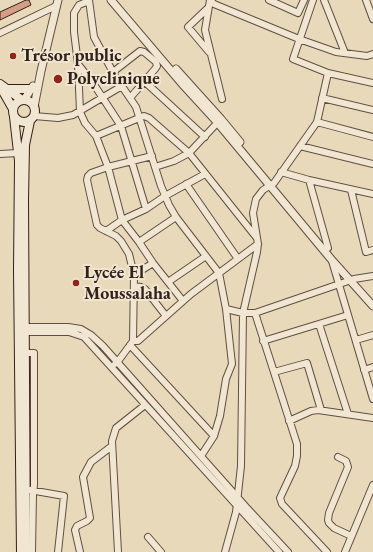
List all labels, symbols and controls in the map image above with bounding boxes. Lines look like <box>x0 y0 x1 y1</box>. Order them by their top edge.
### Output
place label: Trésor public <box>21 45 122 67</box>
marker: Trésor public <box>8 51 18 61</box>
place label: Polyclinique <box>67 68 160 90</box>
marker: Polyclinique <box>52 73 64 85</box>
place label: Lycée El Moussalaha <box>84 262 171 304</box>
marker: Lycée El Moussalaha <box>71 278 81 288</box>

